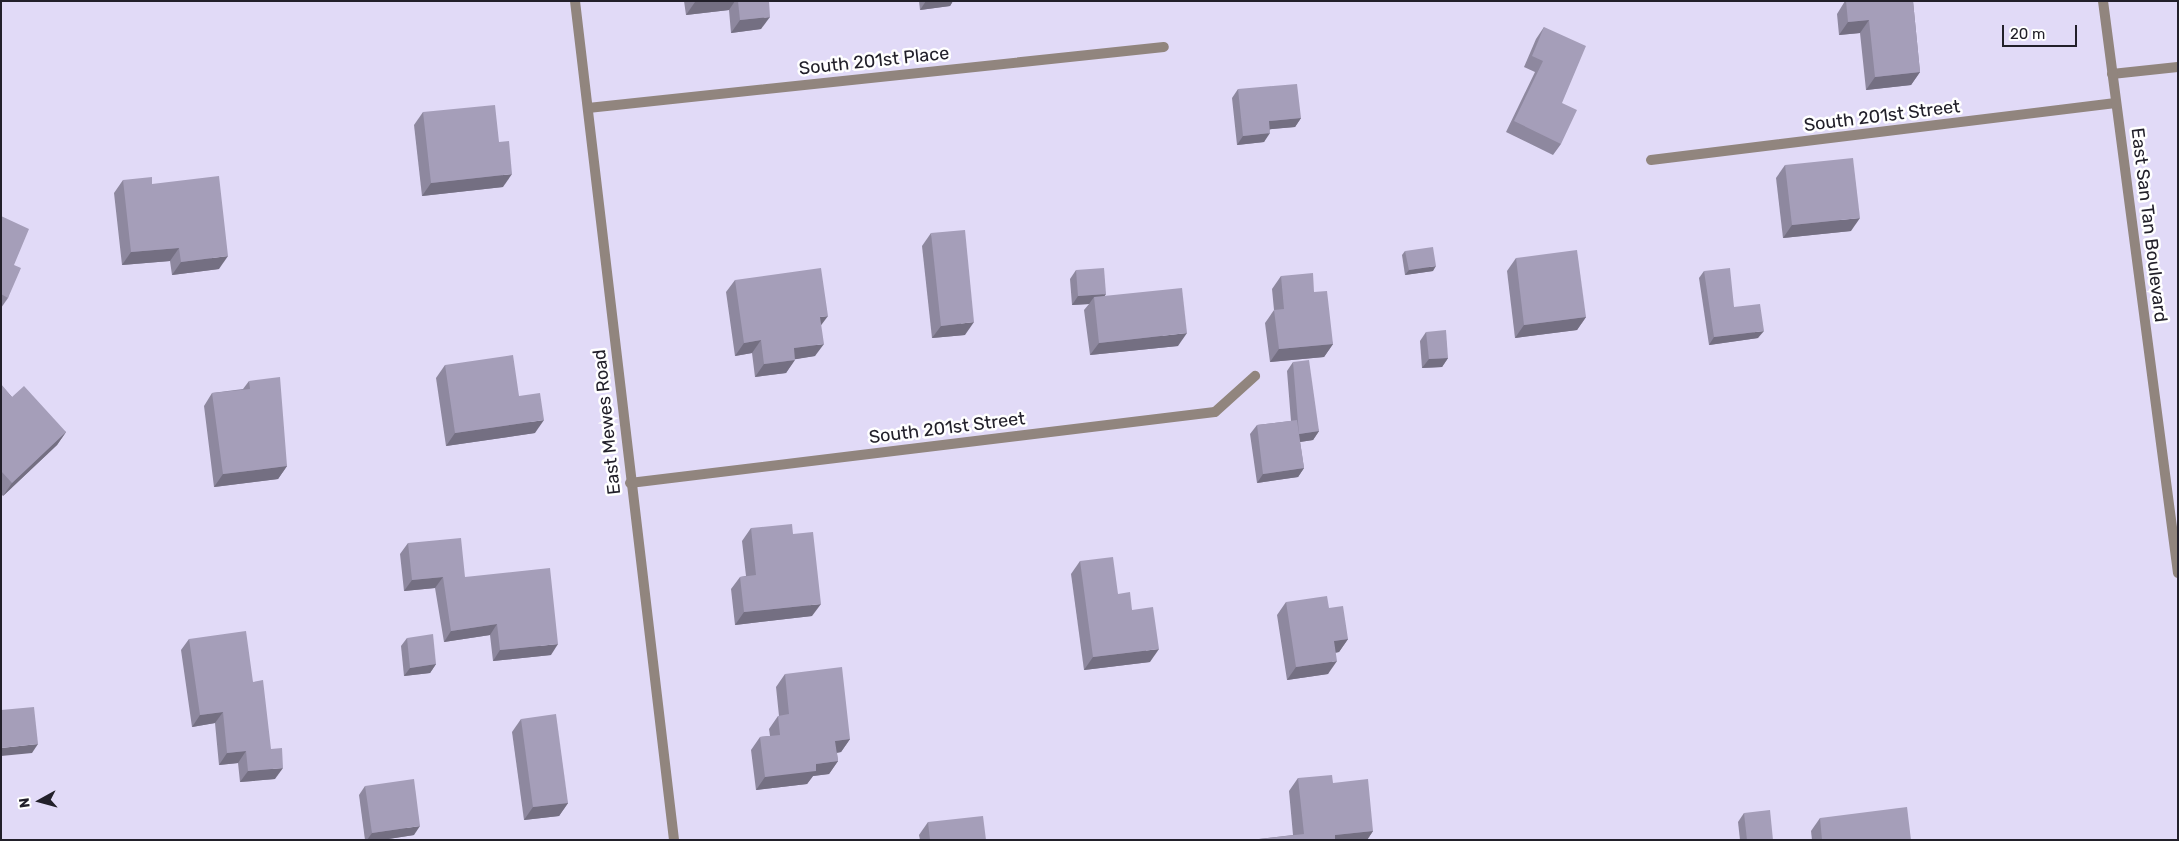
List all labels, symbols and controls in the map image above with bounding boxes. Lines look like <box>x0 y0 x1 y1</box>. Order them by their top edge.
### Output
scale bar <box>2004 15 2079 47</box>
text: 20 m <box>2010 25 2045 43</box>
street label: South 201st Place <box>798 42 950 80</box>
street label: South 201st Street <box>1803 96 1961 136</box>
street label: East San Tan Boulevard <box>2126 126 2172 324</box>
street label: East Mewes Road <box>589 348 625 496</box>
street label: South 201st Street <box>868 408 1026 448</box>
north arrow <box>15 776 65 826</box>
text: N <box>16 797 34 809</box>

